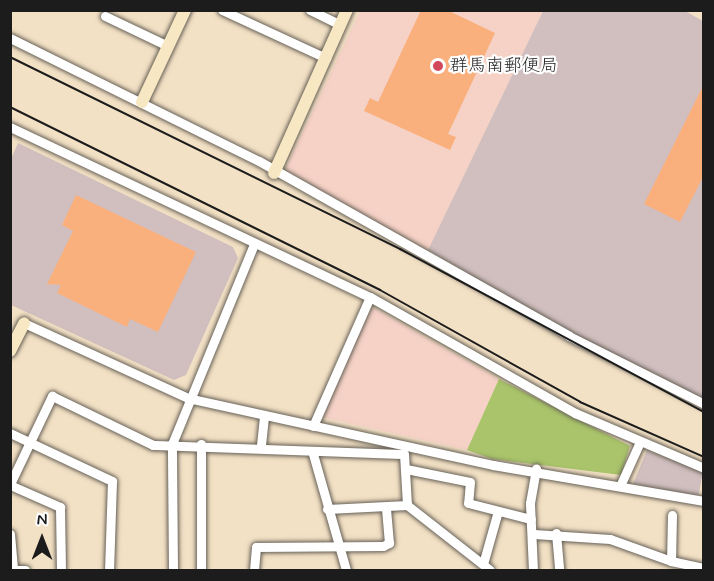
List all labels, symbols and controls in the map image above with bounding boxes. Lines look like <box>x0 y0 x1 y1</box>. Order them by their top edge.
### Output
place label: 群馬南郵便局 <box>450 55 558 77</box>
marker: 群馬南郵便局 <box>431 59 445 73</box>
north arrow <box>12 509 72 569</box>
text: N <box>37 510 47 531</box>

